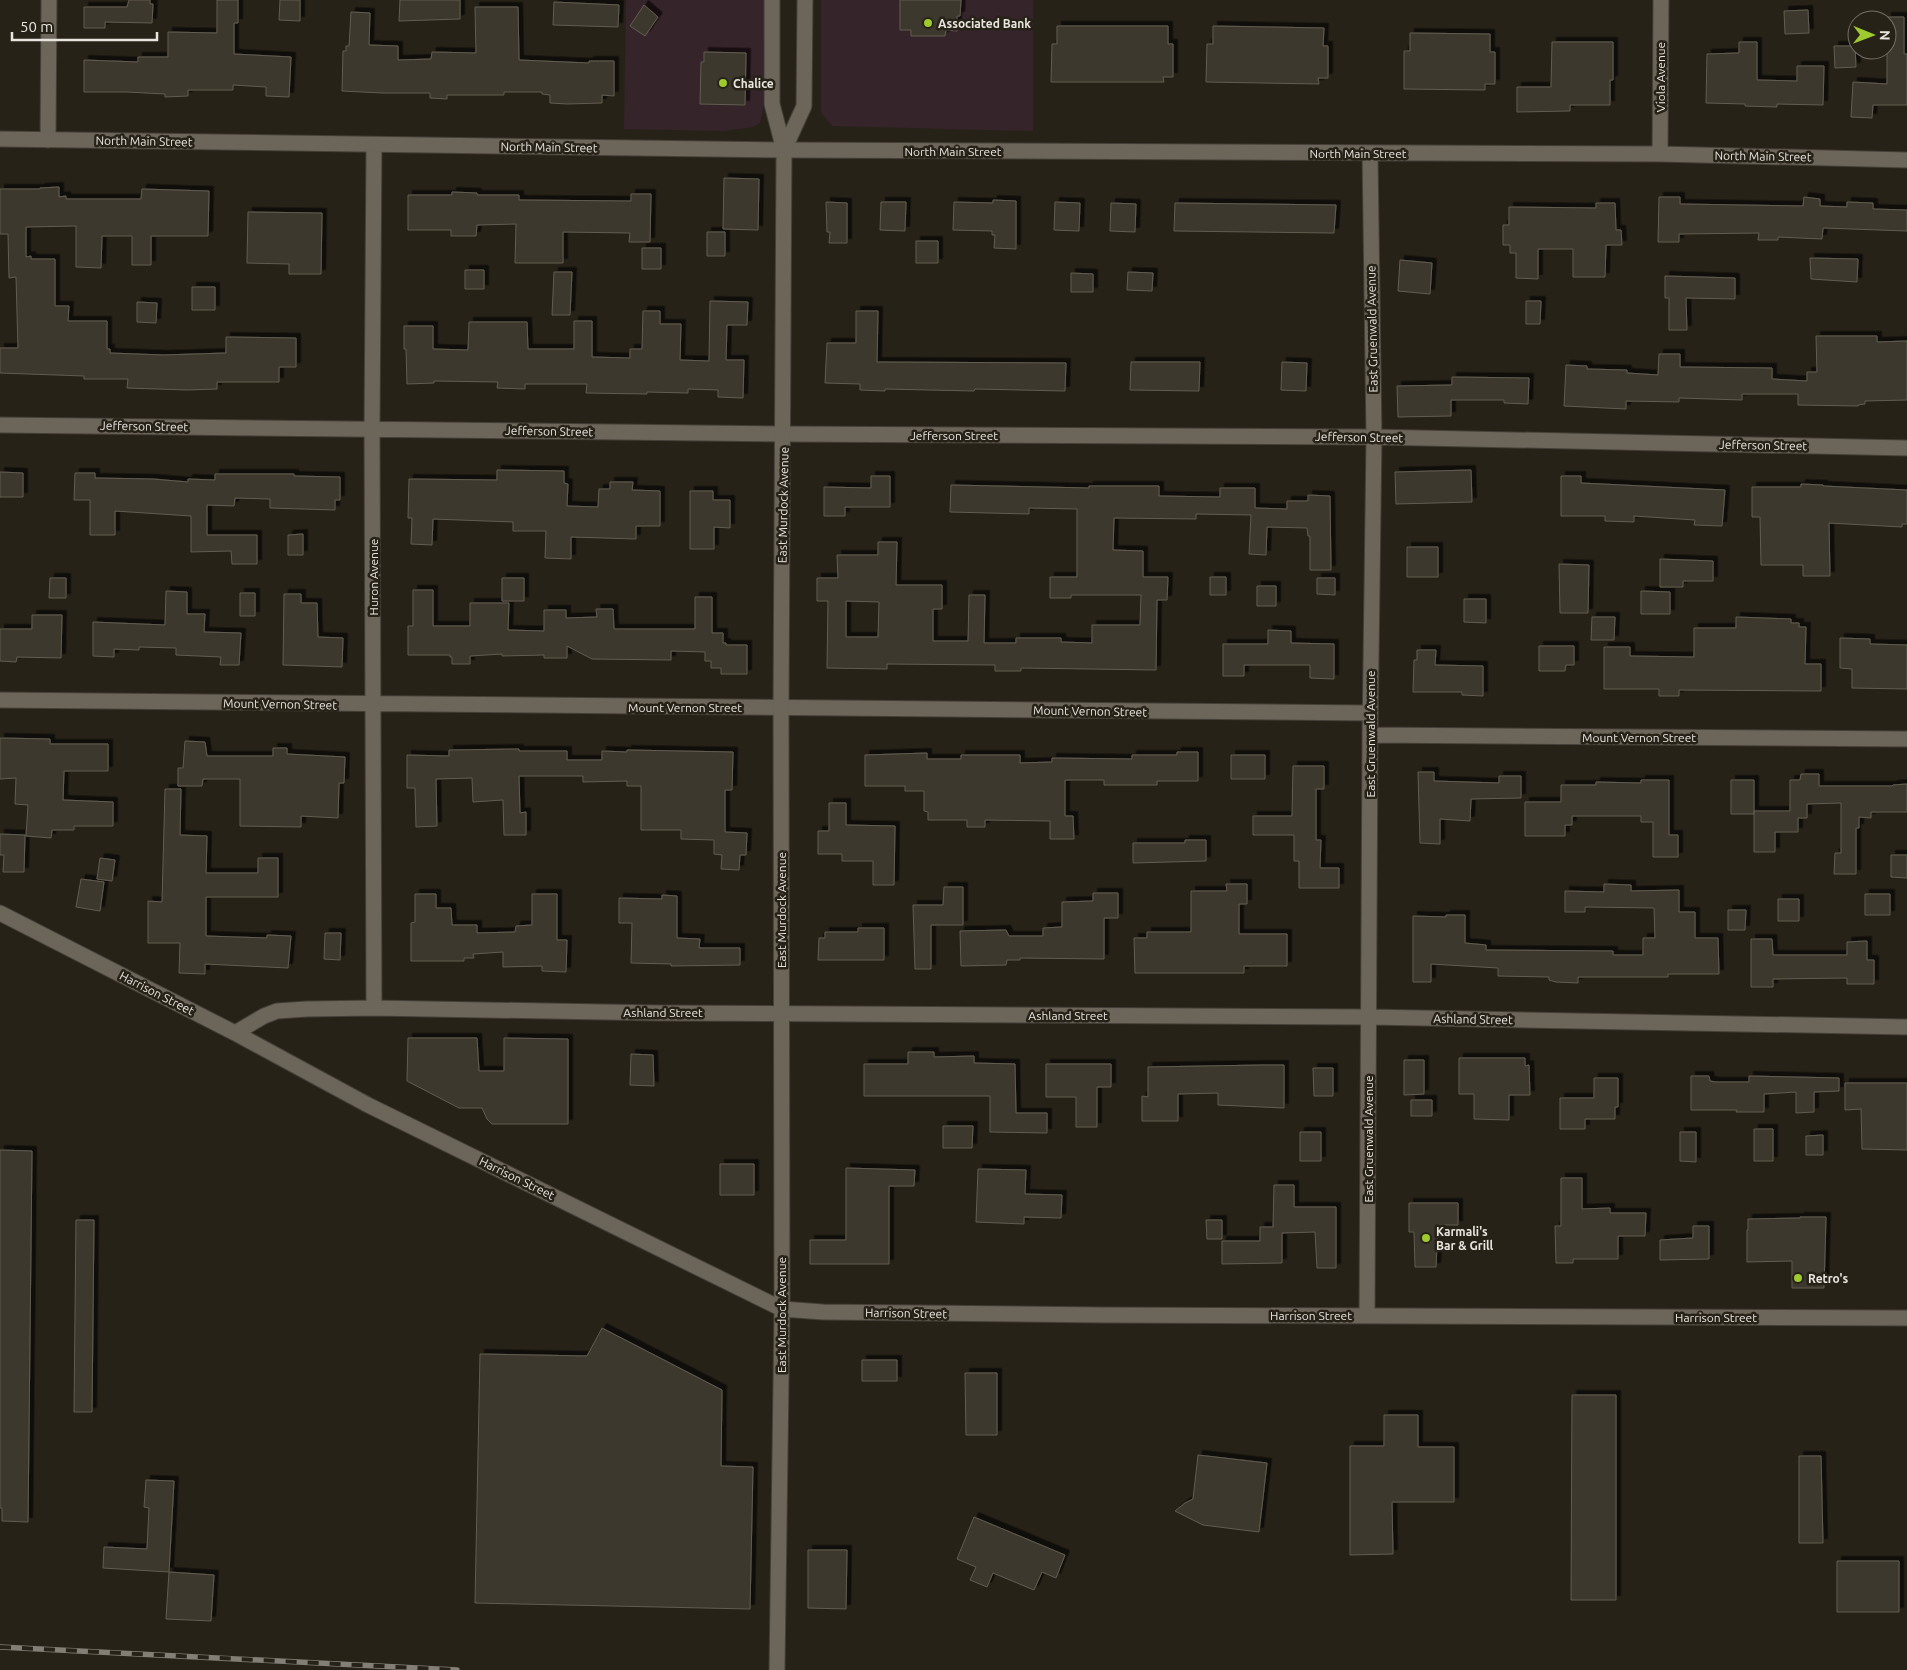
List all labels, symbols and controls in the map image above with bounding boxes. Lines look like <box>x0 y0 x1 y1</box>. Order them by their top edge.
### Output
scale bar <box>12 10 158 42</box>
north arrow <box>1847 10 1897 60</box>
marker: Associated Bank <box>922 17 934 29</box>
place label: Associated Bank <box>938 17 1031 30</box>
text: 50 m <box>20 18 53 35</box>
text: N <box>1877 30 1893 41</box>
street label: Viola Avenue <box>1654 42 1667 112</box>
marker: Chalice <box>717 77 729 89</box>
place label: Chalice <box>733 77 774 90</box>
street label: North Main Street <box>95 134 193 148</box>
street label: North Main Street <box>500 140 598 154</box>
street label: North Main Street <box>904 145 1002 158</box>
street label: North Main Street <box>1309 147 1407 160</box>
street label: North Main Street <box>1714 149 1812 163</box>
street label: East Gruenwald Avenue <box>1364 265 1380 393</box>
street label: Jefferson Street <box>100 419 188 433</box>
street label: Jefferson Street <box>505 424 593 438</box>
street label: Jefferson Street <box>910 429 998 442</box>
street label: Jefferson Street <box>1315 430 1403 444</box>
street label: Jefferson Street <box>1719 438 1807 452</box>
street label: East Murdock Avenue <box>775 447 791 563</box>
street label: Huron Avenue <box>367 539 380 615</box>
street label: East Gruenwald Avenue <box>1364 670 1377 798</box>
street label: Mount Vernon Street <box>223 697 337 711</box>
street label: Mount Vernon Street <box>628 701 742 714</box>
street label: Mount Vernon Street <box>1033 704 1147 718</box>
street label: Mount Vernon Street <box>1582 731 1696 744</box>
street label: East Murdock Avenue <box>775 852 788 968</box>
street label: Harrison Street <box>118 969 197 1018</box>
street label: Ashland Street <box>623 1006 703 1019</box>
street label: Ashland Street <box>1028 1009 1108 1022</box>
street label: Ashland Street <box>1433 1012 1513 1026</box>
street label: East Gruenwald Avenue <box>1362 1075 1375 1203</box>
street label: Harrison Street <box>477 1154 557 1202</box>
place label: Karmali's Bar & Grill <box>1436 1225 1494 1252</box>
marker: Karmali's Bar & Grill <box>1420 1232 1432 1244</box>
street label: East Murdock Avenue <box>775 1257 788 1373</box>
marker: Retro's <box>1792 1272 1804 1284</box>
place label: Retro's <box>1808 1272 1849 1285</box>
street label: Harrison Street <box>865 1306 947 1320</box>
street label: Harrison Street <box>1270 1309 1352 1322</box>
street label: Harrison Street <box>1675 1311 1757 1324</box>

